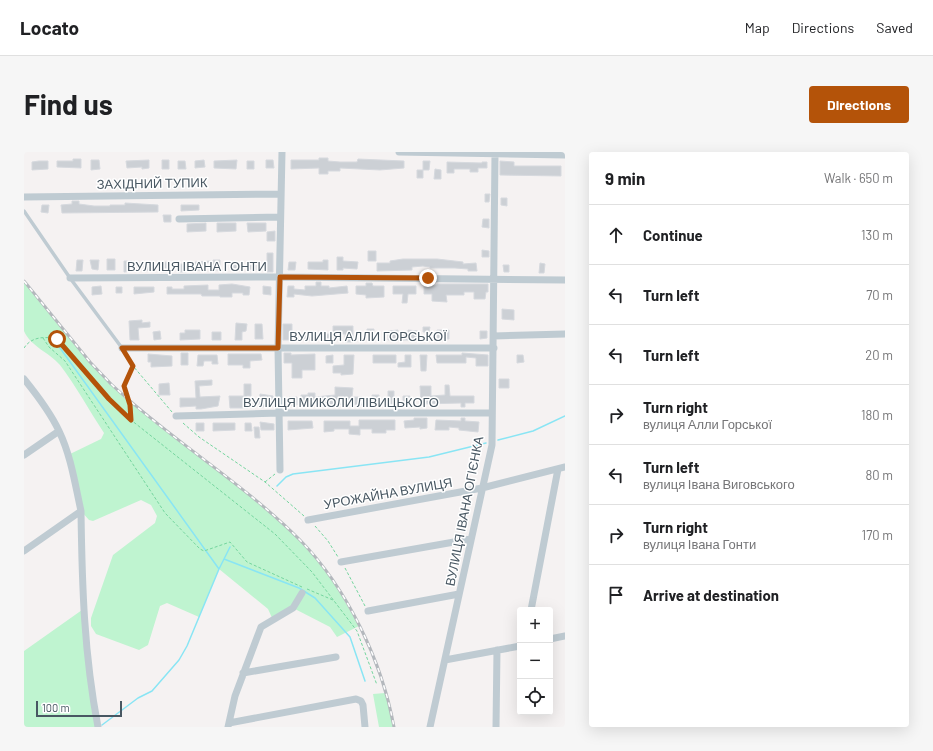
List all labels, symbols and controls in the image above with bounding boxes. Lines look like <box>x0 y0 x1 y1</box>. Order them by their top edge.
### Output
text: Locato <box>20 16 79 39</box>
text: Map <box>745 19 770 36</box>
text: Directions <box>792 19 854 36</box>
text: Saved <box>876 19 913 36</box>
button: Directions <box>809 86 909 123</box>
text: Find us <box>24 87 113 121</box>
text: 9 min <box>605 168 645 188</box>
text: Walk · 650 m <box>824 170 893 186</box>
street label: ЗАХІДНИЙ ТУПИК <box>96 174 208 192</box>
icon: ahead <box>605 224 627 246</box>
text: Continue <box>643 226 703 244</box>
text: 130 m <box>861 227 893 243</box>
street label: ВУЛИЦЯ ІВАНА ГОНТИ <box>127 258 267 274</box>
route end <box>419 269 437 287</box>
icon: left <box>605 284 627 306</box>
text: Turn left <box>643 286 699 304</box>
text: 70 m <box>866 287 893 303</box>
street label: ВУЛИЦЯ АЛЛИ ГОРСЬКОЇ <box>289 328 447 344</box>
route start <box>48 330 66 348</box>
icon: left <box>605 344 627 366</box>
text: Turn left <box>643 346 699 364</box>
text: 20 m <box>865 347 893 363</box>
street label: ВУЛИЦЯ МИКОЛИ ЛІВИЦЬКОГО <box>243 394 439 410</box>
text: Turn right <box>643 398 708 416</box>
icon: right <box>605 404 627 426</box>
text: 180 m <box>861 407 893 423</box>
text: вулиця Алли Горської <box>643 416 772 432</box>
street label: ВУЛИЦЯ ІВАНА ОГІЄНКА <box>442 434 486 587</box>
text: Turn left <box>643 458 699 476</box>
icon: left <box>605 464 627 486</box>
text: 80 m <box>866 467 893 483</box>
street label: УРОЖАЙНА ВУЛИЦЯ <box>323 474 453 512</box>
text: вулиця Івана Виговського <box>643 476 795 492</box>
text: Turn right <box>643 518 708 536</box>
icon: right <box>605 524 627 546</box>
text: 170 m <box>862 527 893 543</box>
text: вулиця Івана Гонти <box>643 536 756 552</box>
icon: arrive <box>605 584 627 606</box>
text: Arrive at destination <box>643 586 779 604</box>
map controls <box>517 607 553 715</box>
button: + <box>517 607 553 643</box>
button: − <box>517 643 553 679</box>
button: locate <box>517 679 553 715</box>
scale bar <box>36 699 122 718</box>
text: 100 m <box>42 701 70 714</box>

